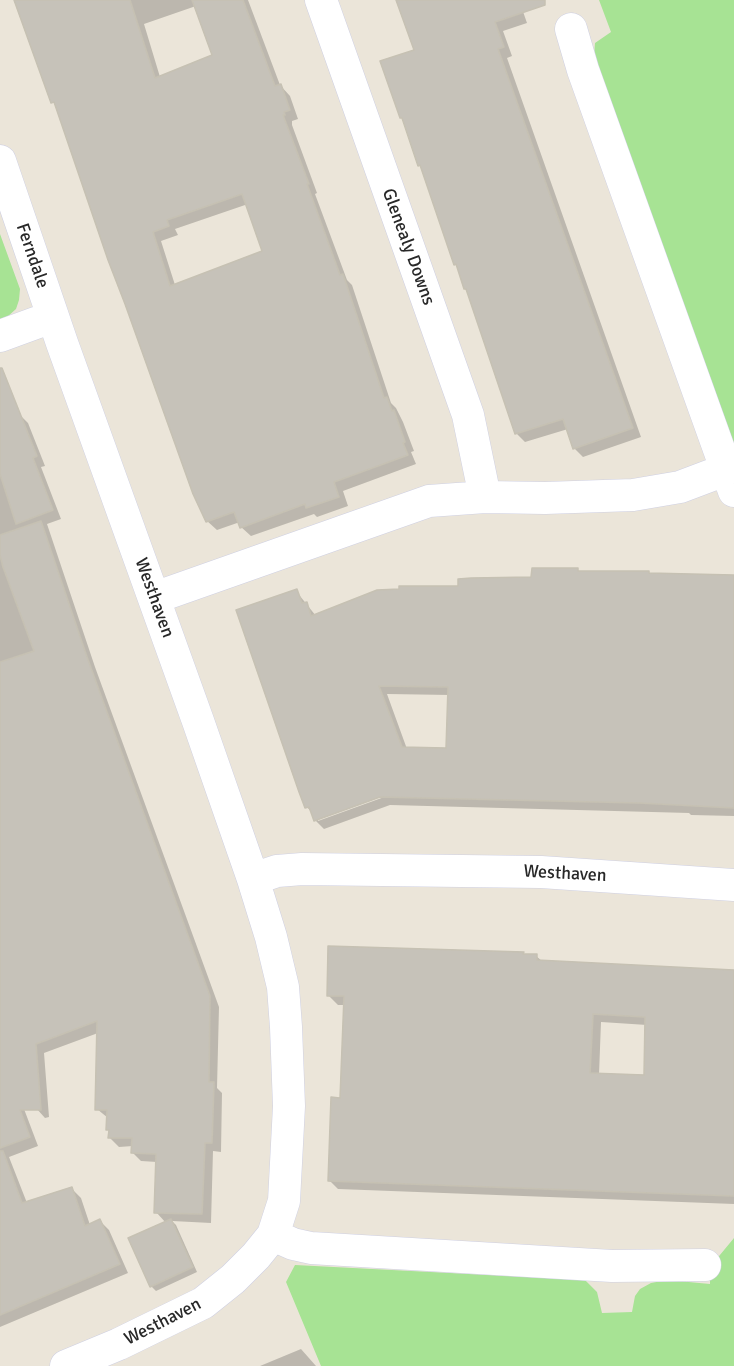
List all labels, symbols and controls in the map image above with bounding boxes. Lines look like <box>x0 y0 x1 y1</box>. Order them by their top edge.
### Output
street label: Glenealy Downs <box>377 186 439 308</box>
street label: Ferndale <box>11 221 53 291</box>
street label: Westhaven <box>130 555 178 641</box>
street label: Westhaven <box>523 861 607 887</box>
street label: Westhaven <box>121 1293 205 1351</box>

